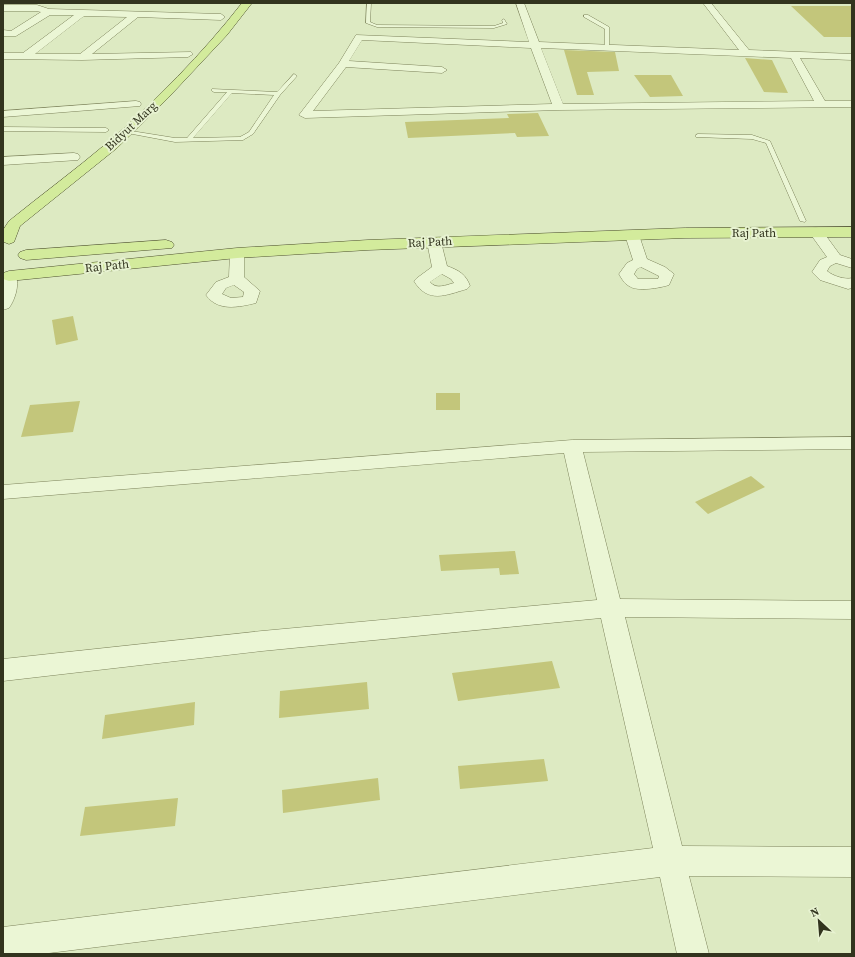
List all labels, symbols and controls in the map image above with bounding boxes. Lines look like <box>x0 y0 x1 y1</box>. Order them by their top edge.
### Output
street label: Bidyut Marg <box>102 98 160 154</box>
street label: Raj Path <box>732 225 776 241</box>
street label: Raj Path <box>407 233 453 251</box>
street label: Raj Path <box>84 256 130 276</box>
north arrow <box>799 901 839 941</box>
text: N <box>808 904 822 921</box>

